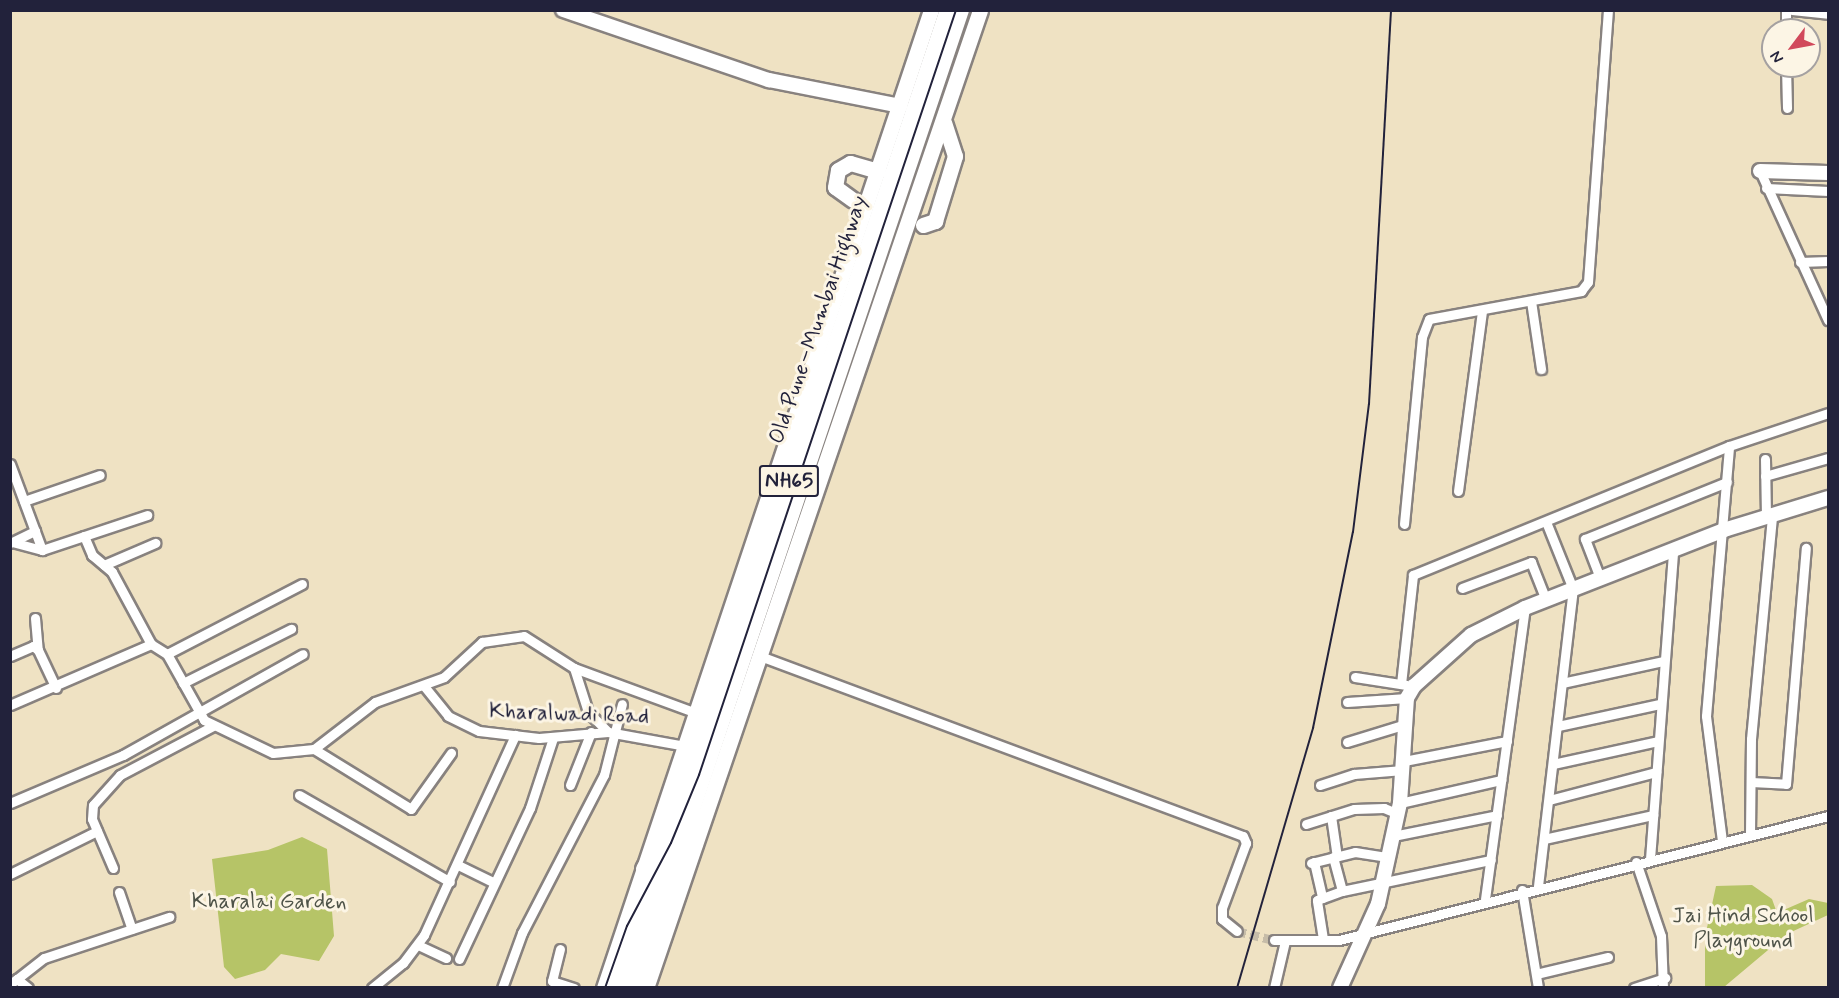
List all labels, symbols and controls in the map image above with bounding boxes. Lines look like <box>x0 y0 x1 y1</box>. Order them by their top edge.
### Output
north arrow <box>1761 18 1821 78</box>
text: N <box>1765 47 1789 67</box>
street label: Old Pune–Mumbai Highway <box>764 192 874 448</box>
road number: NH65 <box>758 463 820 499</box>
street label: Kharalwadi Road <box>490 699 648 731</box>
park label: Kharalai Garden <box>192 890 346 916</box>
park label: Jai Hind School Playground <box>1672 903 1814 954</box>

